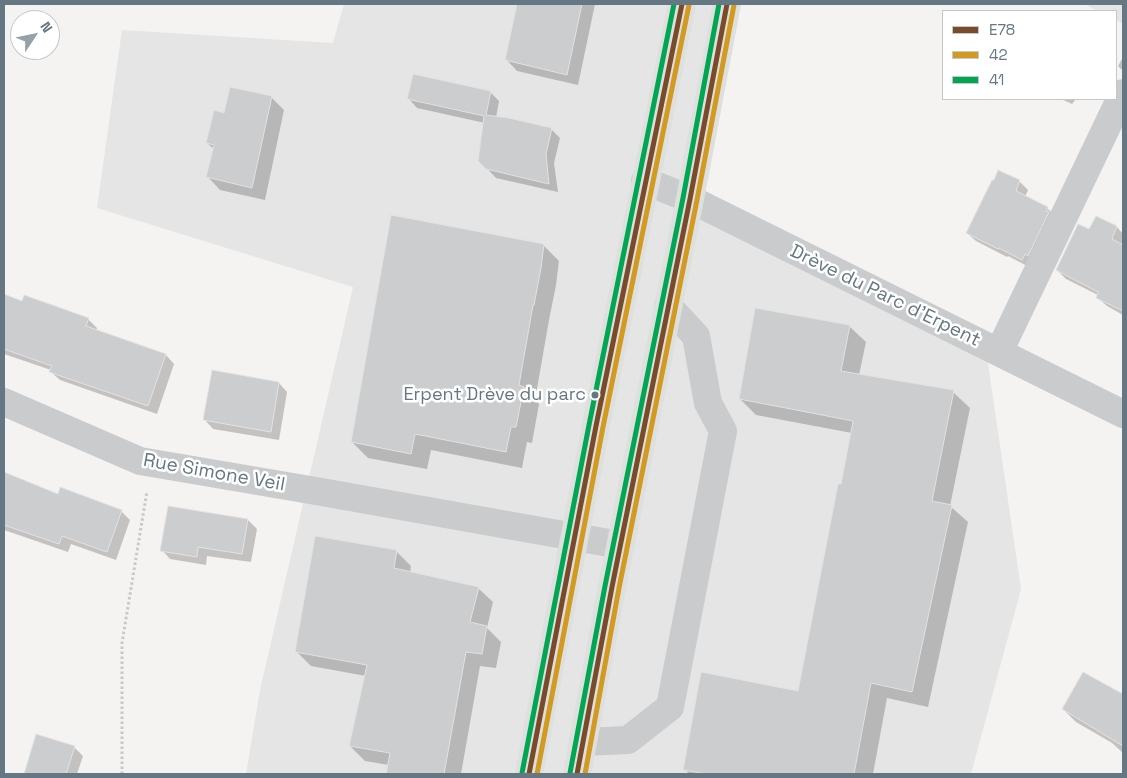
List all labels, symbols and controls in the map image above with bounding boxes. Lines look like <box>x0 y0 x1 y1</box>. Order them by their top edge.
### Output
north arrow <box>10 10 60 60</box>
legend <box>942 10 1117 100</box>
text: N <box>37 18 57 36</box>
text: E78 <box>989 20 1015 39</box>
text: 42 <box>989 45 1007 64</box>
text: 41 <box>989 70 1004 89</box>
street label: Drève du Parc d'Erpent <box>786 240 984 352</box>
place label: Erpent Drève du parc <box>403 384 586 406</box>
marker: Erpent Drève du parc <box>590 390 600 400</box>
street label: Rue Simone Veil <box>141 449 287 497</box>

